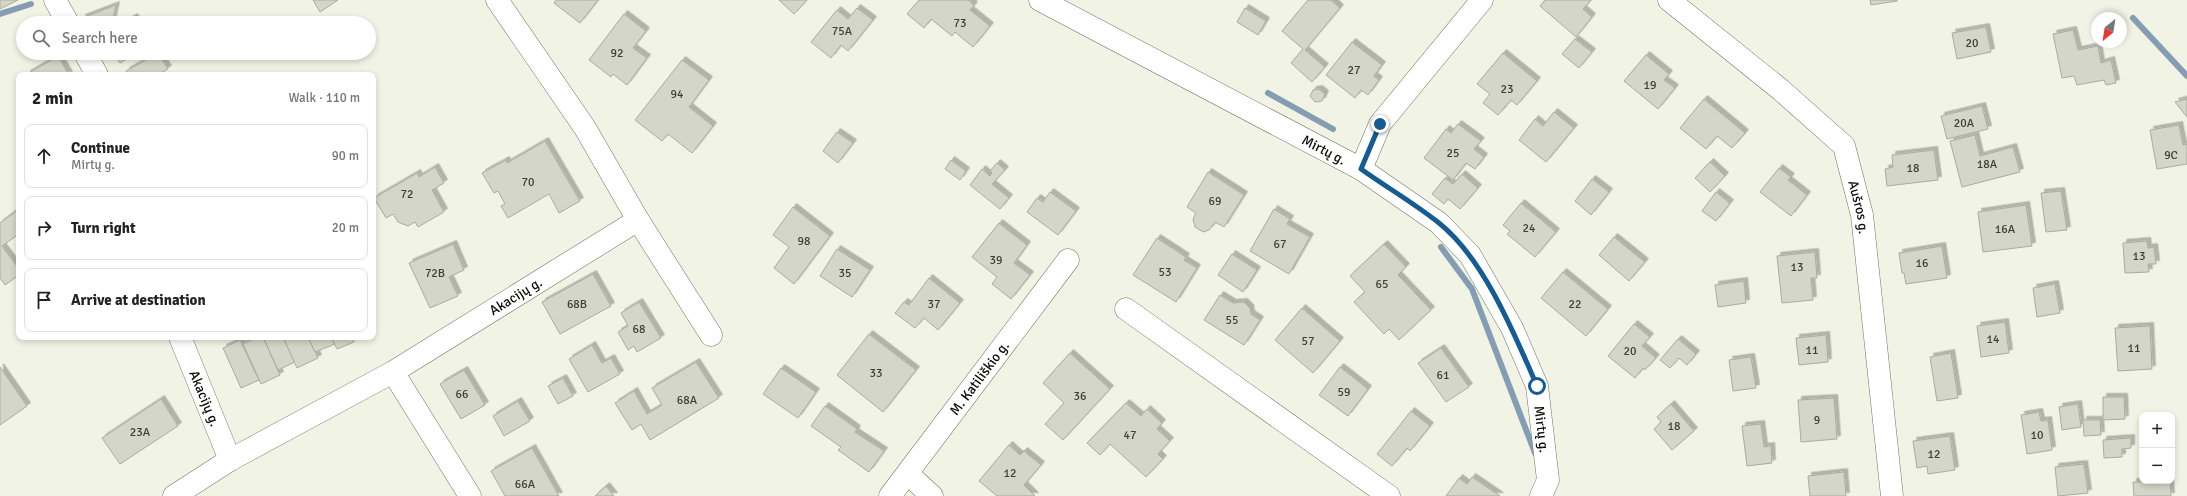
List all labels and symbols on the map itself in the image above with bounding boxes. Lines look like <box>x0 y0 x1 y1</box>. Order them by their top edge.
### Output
north arrow <box>2091 12 2127 48</box>
house number: 73 <box>954 16 966 31</box>
house number: 75A <box>832 24 853 39</box>
house number: 20 <box>1966 36 1978 51</box>
house number: 92 <box>611 46 623 61</box>
house number: 27 <box>1348 63 1360 78</box>
house number: 19 <box>1644 78 1656 93</box>
house number: 23 <box>1501 82 1513 97</box>
house number: 94 <box>671 87 684 102</box>
route end <box>1371 115 1389 133</box>
house number: 20A <box>1954 116 1975 131</box>
street label: Mirtų g. <box>1299 131 1349 169</box>
house number: 25 <box>1447 146 1459 161</box>
house number: 9C <box>2164 148 2178 163</box>
house number: 18A <box>1977 157 1998 172</box>
house number: 18 <box>1907 161 1919 176</box>
house number: 70 <box>522 175 534 190</box>
street label: Aušros g. <box>1844 179 1872 235</box>
house number: 72 <box>401 187 413 202</box>
house number: 69 <box>1209 194 1221 209</box>
house number: 24 <box>1523 221 1536 236</box>
house number: 16A <box>1995 222 2016 237</box>
house number: 98 <box>798 234 810 249</box>
house number: 67 <box>1274 237 1286 252</box>
house number: 13 <box>2133 249 2145 264</box>
house number: 39 <box>990 253 1002 268</box>
house number: 16 <box>1916 256 1928 271</box>
house number: 13 <box>1791 260 1803 275</box>
house number: 53 <box>1159 265 1171 280</box>
house number: 72B <box>425 266 445 281</box>
house number: 35 <box>839 266 851 281</box>
street label: Akacijų g. <box>486 274 545 319</box>
house number: 65 <box>1376 277 1388 292</box>
house number: 68B <box>567 297 587 312</box>
house number: 37 <box>928 297 940 312</box>
house number: 22 <box>1569 297 1581 312</box>
house number: 55 <box>1226 313 1238 328</box>
house number: 68 <box>633 322 645 337</box>
house number: 14 <box>1987 332 2000 347</box>
house number: 57 <box>1302 334 1314 349</box>
street label: M. Katiliškio g. <box>946 338 1013 419</box>
house number: 11 <box>2128 341 2140 356</box>
house number: 11 <box>1806 343 1818 358</box>
house number: 20 <box>1624 344 1636 359</box>
house number: 33 <box>870 366 882 381</box>
street label: Akacijų g. <box>185 368 223 429</box>
house number: 61 <box>1437 368 1449 383</box>
route start <box>1528 377 1546 395</box>
house number: 59 <box>1338 385 1350 400</box>
house number: 66 <box>456 387 468 402</box>
house number: 36 <box>1074 389 1086 404</box>
house number: 68A <box>677 393 698 408</box>
street label: Mirtų g. <box>1530 405 1553 454</box>
house number: 9 <box>1814 413 1820 428</box>
house number: 18 <box>1668 419 1680 434</box>
house number: 23A <box>130 425 151 440</box>
house number: 47 <box>1124 428 1136 443</box>
house number: 10 <box>2031 428 2043 443</box>
house number: 12 <box>1928 447 1940 462</box>
house number: 12 <box>1004 466 1016 481</box>
house number: 66A <box>515 477 536 492</box>

